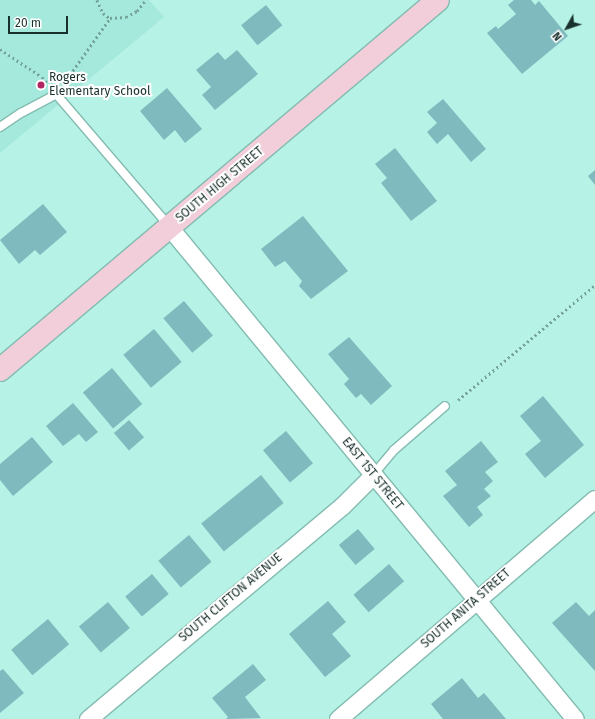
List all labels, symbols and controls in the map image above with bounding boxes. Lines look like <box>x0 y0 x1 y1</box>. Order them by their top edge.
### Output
scale bar <box>10 8 70 34</box>
north arrow <box>547 8 587 48</box>
text: 20 m <box>15 16 41 30</box>
text: N <box>550 29 565 43</box>
place label: Rogers Elementary School <box>49 71 151 99</box>
marker: Rogers Elementary School <box>36 80 46 90</box>
street label: SOUTH HIGH STREET <box>173 144 267 226</box>
street label: EAST 1ST STREET <box>339 435 405 513</box>
street label: SOUTH CLIFTON AVENUE <box>176 551 286 645</box>
street label: SOUTH ANITA STREET <box>418 566 514 652</box>

